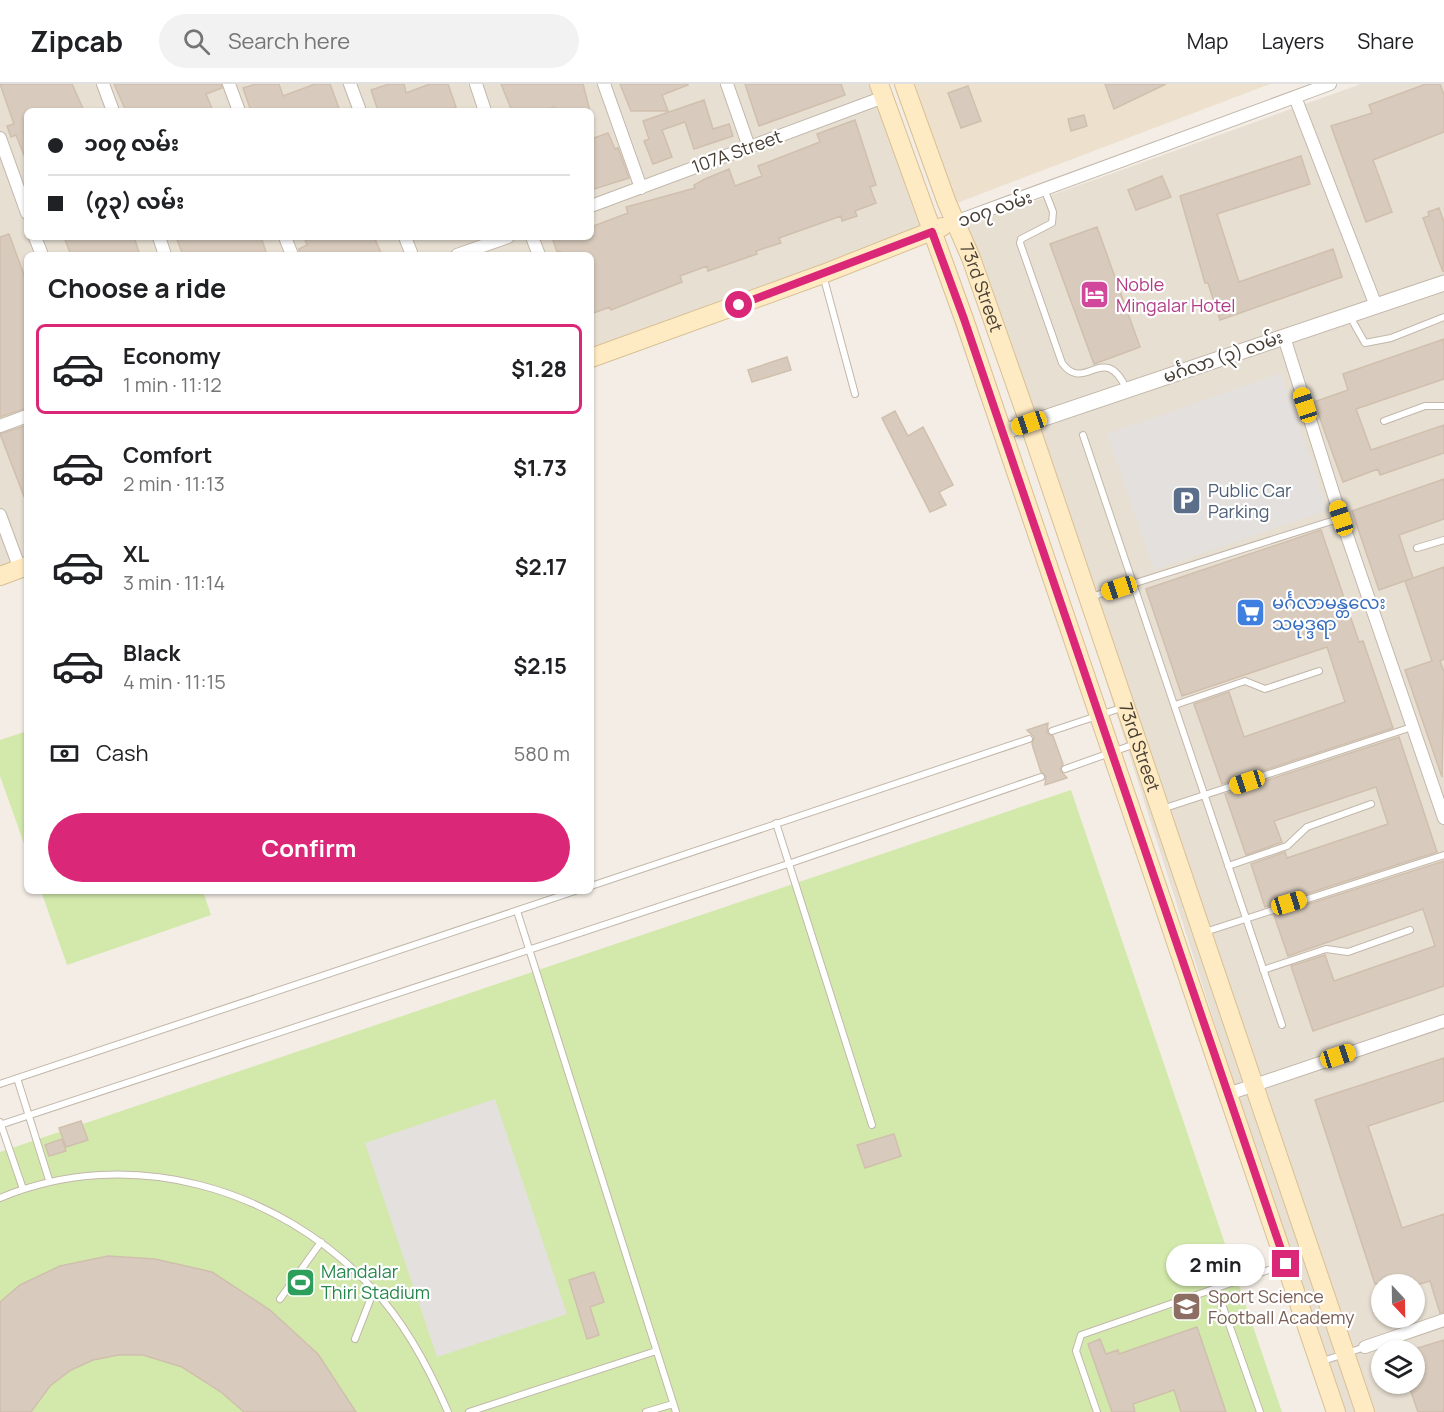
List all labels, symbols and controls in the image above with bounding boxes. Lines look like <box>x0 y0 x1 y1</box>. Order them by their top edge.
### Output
search box <box>159 14 579 68</box>
text: Zipcab <box>30 22 123 60</box>
icon: search <box>180 25 213 58</box>
text: Search here <box>228 26 350 56</box>
text: Map <box>1187 27 1228 55</box>
text: Layers <box>1261 27 1324 55</box>
text: Share <box>1357 27 1414 55</box>
street label: 107A Street <box>688 124 785 178</box>
text: ၁၀၇ လမ်း <box>84 128 179 158</box>
street label: ၁၀၇ လမ်း <box>954 184 1036 236</box>
text: (၇၃) လမ်း <box>84 186 185 216</box>
street label: 73rd Street <box>955 239 1009 335</box>
text: Choose a ride <box>48 269 226 306</box>
place label: Noble Mingalar Hotel <box>1116 272 1236 317</box>
hotel icon: Noble Mingalar Hotel <box>1079 279 1111 311</box>
route start <box>725 291 752 318</box>
street label: မင်္ဂလာ (၃) လမ်း <box>1160 324 1287 392</box>
text: Economy <box>123 341 221 371</box>
icon: car <box>51 342 105 396</box>
text: $1.28 <box>511 354 567 384</box>
text: 1 min · 11:12 <box>123 371 222 398</box>
car <box>1291 385 1319 425</box>
car <box>1009 409 1049 437</box>
text: Comfort <box>123 440 212 470</box>
icon: car <box>51 441 105 495</box>
text: $1.73 <box>513 453 567 483</box>
text: 2 min · 11:13 <box>123 470 225 497</box>
place label: Public Car Parking <box>1208 478 1292 523</box>
parking icon: Public Car Parking <box>1171 485 1203 517</box>
car <box>1327 498 1355 538</box>
text: XL <box>123 539 149 569</box>
icon: car <box>51 540 105 594</box>
text: $2.17 <box>515 552 567 582</box>
text: 3 min · 11:14 <box>123 569 225 596</box>
car <box>1099 574 1139 602</box>
place label: မင်္ဂလာမန္တလေး သမုဒ္ဒရာ <box>1272 590 1386 639</box>
supermarket icon: မင်္ဂလာမန္တလေး သမုဒ္ဒရာ <box>1235 597 1267 629</box>
text: Black <box>123 638 180 668</box>
icon: car <box>51 639 105 693</box>
text: $2.15 <box>514 651 567 681</box>
text: 4 min · 11:15 <box>123 668 226 695</box>
street label: 73rd Street <box>1114 699 1166 795</box>
icon: cash <box>48 737 81 770</box>
text: Cash <box>96 738 149 768</box>
text: 580 m <box>514 740 570 767</box>
car <box>1227 768 1267 796</box>
button: Confirm <box>48 813 570 882</box>
car <box>1269 889 1309 917</box>
car <box>1318 1042 1358 1070</box>
callout: 2 min <box>1166 1243 1265 1285</box>
route end <box>1272 1250 1299 1277</box>
text: 2 min <box>1189 1251 1242 1278</box>
place label: Mandalar Thiri Stadium <box>321 1259 430 1304</box>
sports icon: Mandalar Thiri Stadium <box>284 1266 316 1298</box>
north arrow <box>1371 1274 1425 1328</box>
map controls <box>1371 1274 1425 1394</box>
place label: Sport Science Football Academy <box>1208 1284 1355 1329</box>
school or university icon: Sport Science Football Academy <box>1171 1291 1203 1323</box>
button: layers <box>1371 1340 1425 1394</box>

